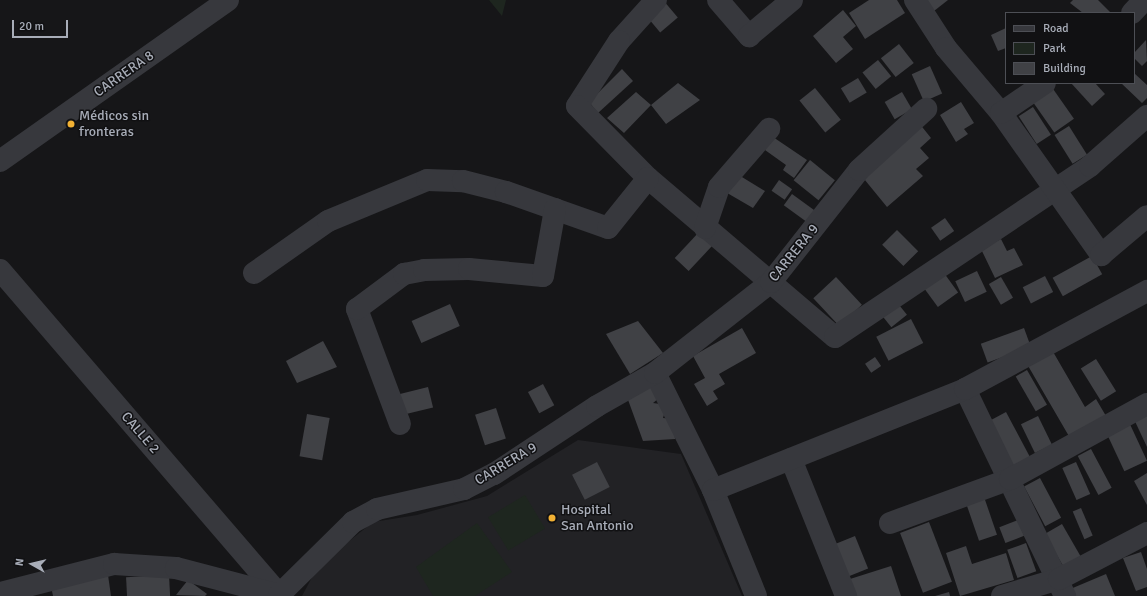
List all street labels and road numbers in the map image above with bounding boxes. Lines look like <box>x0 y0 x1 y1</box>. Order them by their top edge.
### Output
street label: CARRERA 8 <box>91 47 157 101</box>
street label: CARRERA 9 <box>766 221 822 285</box>
street label: CALLE 2 <box>117 409 163 457</box>
street label: CARRERA 9 <box>472 439 540 489</box>

